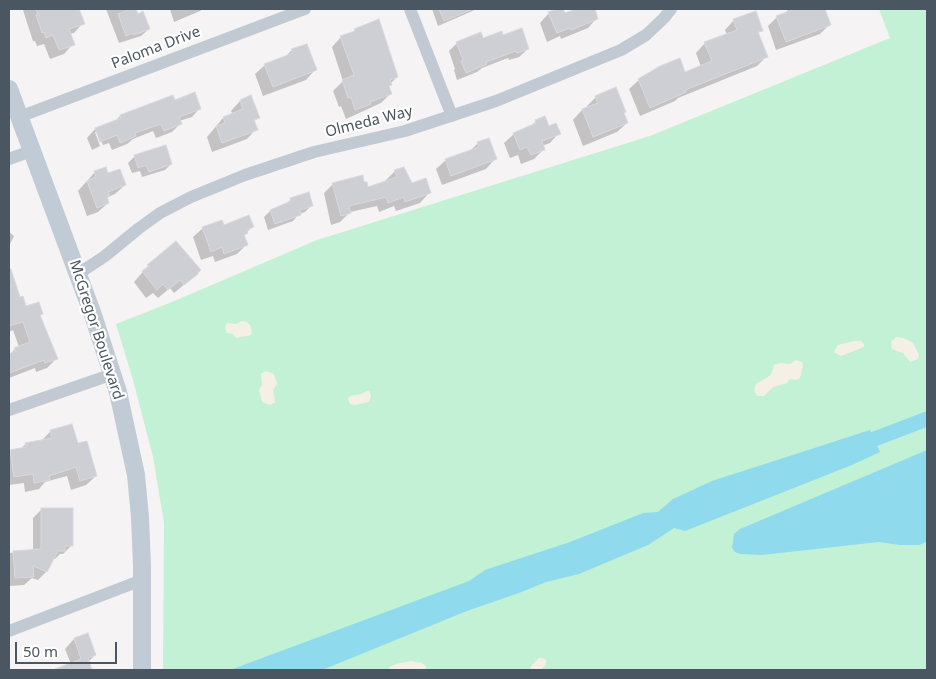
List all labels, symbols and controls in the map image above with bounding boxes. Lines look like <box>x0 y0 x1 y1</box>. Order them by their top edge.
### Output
street label: Paloma Drive <box>109 23 203 73</box>
street label: Olmeda Way <box>323 102 415 142</box>
street label: McGregor Boulevard <box>65 258 127 402</box>
scale bar <box>18 632 120 664</box>
text: 50 m <box>23 641 58 661</box>

